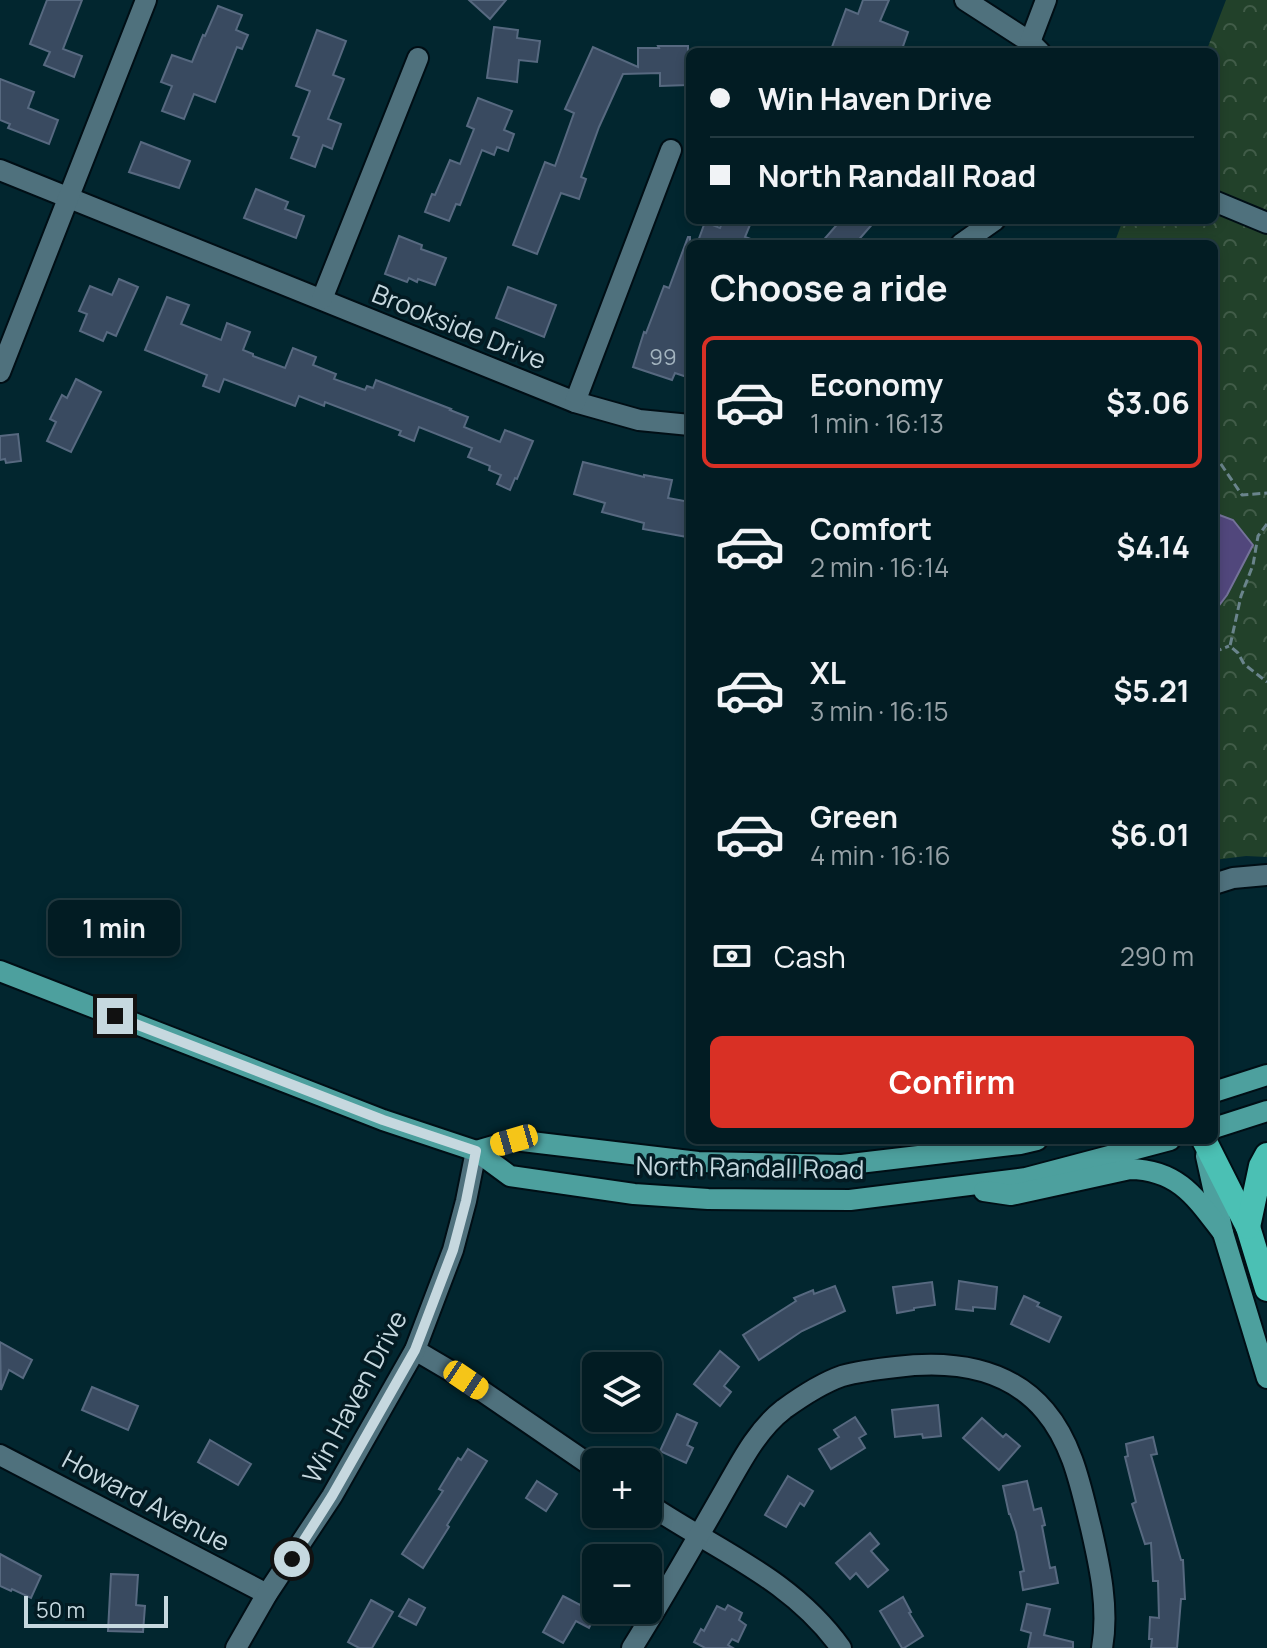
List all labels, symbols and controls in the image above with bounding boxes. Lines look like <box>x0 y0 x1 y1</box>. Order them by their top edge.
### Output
text: Win Haven Drive <box>758 78 992 119</box>
text: North Randall Road <box>758 155 1036 196</box>
text: Choose a ride <box>710 263 948 312</box>
street label: Brookside Drive <box>367 275 552 377</box>
house number: 99 <box>649 342 677 372</box>
text: Economy <box>810 364 943 405</box>
icon: car <box>714 366 786 438</box>
text: $3.06 <box>1106 382 1190 423</box>
text: 1 min · 16:13 <box>810 405 944 441</box>
text: Comfort <box>810 508 932 549</box>
icon: car <box>714 510 786 582</box>
text: $4.14 <box>1117 526 1190 567</box>
text: 2 min · 16:14 <box>810 549 949 585</box>
text: XL <box>810 652 846 693</box>
icon: car <box>714 654 786 726</box>
text: $5.21 <box>1113 670 1190 711</box>
text: 3 min · 16:15 <box>810 693 949 729</box>
text: Green <box>810 796 898 837</box>
icon: car <box>714 798 786 870</box>
text: $6.01 <box>1111 814 1190 855</box>
text: 4 min · 16:16 <box>810 837 951 873</box>
callout: 1 min <box>49 900 181 956</box>
text: 1 min <box>82 910 146 946</box>
icon: cash <box>710 934 754 978</box>
text: Cash <box>774 936 846 977</box>
text: 290 m <box>1120 938 1194 974</box>
route end <box>97 998 133 1034</box>
button: Confirm <box>710 1036 1194 1128</box>
car <box>488 1122 540 1158</box>
street label: North Randall Road <box>635 1147 865 1187</box>
street label: Win Haven Drive <box>293 1304 415 1489</box>
map controls <box>582 1352 662 1624</box>
button: layers <box>582 1352 662 1432</box>
car <box>439 1357 493 1403</box>
street label: Howard Avenue <box>56 1441 237 1559</box>
button: + <box>582 1448 662 1528</box>
route start <box>274 1541 310 1577</box>
button: − <box>582 1544 662 1624</box>
scale bar <box>24 1592 168 1628</box>
text: 50 m <box>36 1595 85 1625</box>

